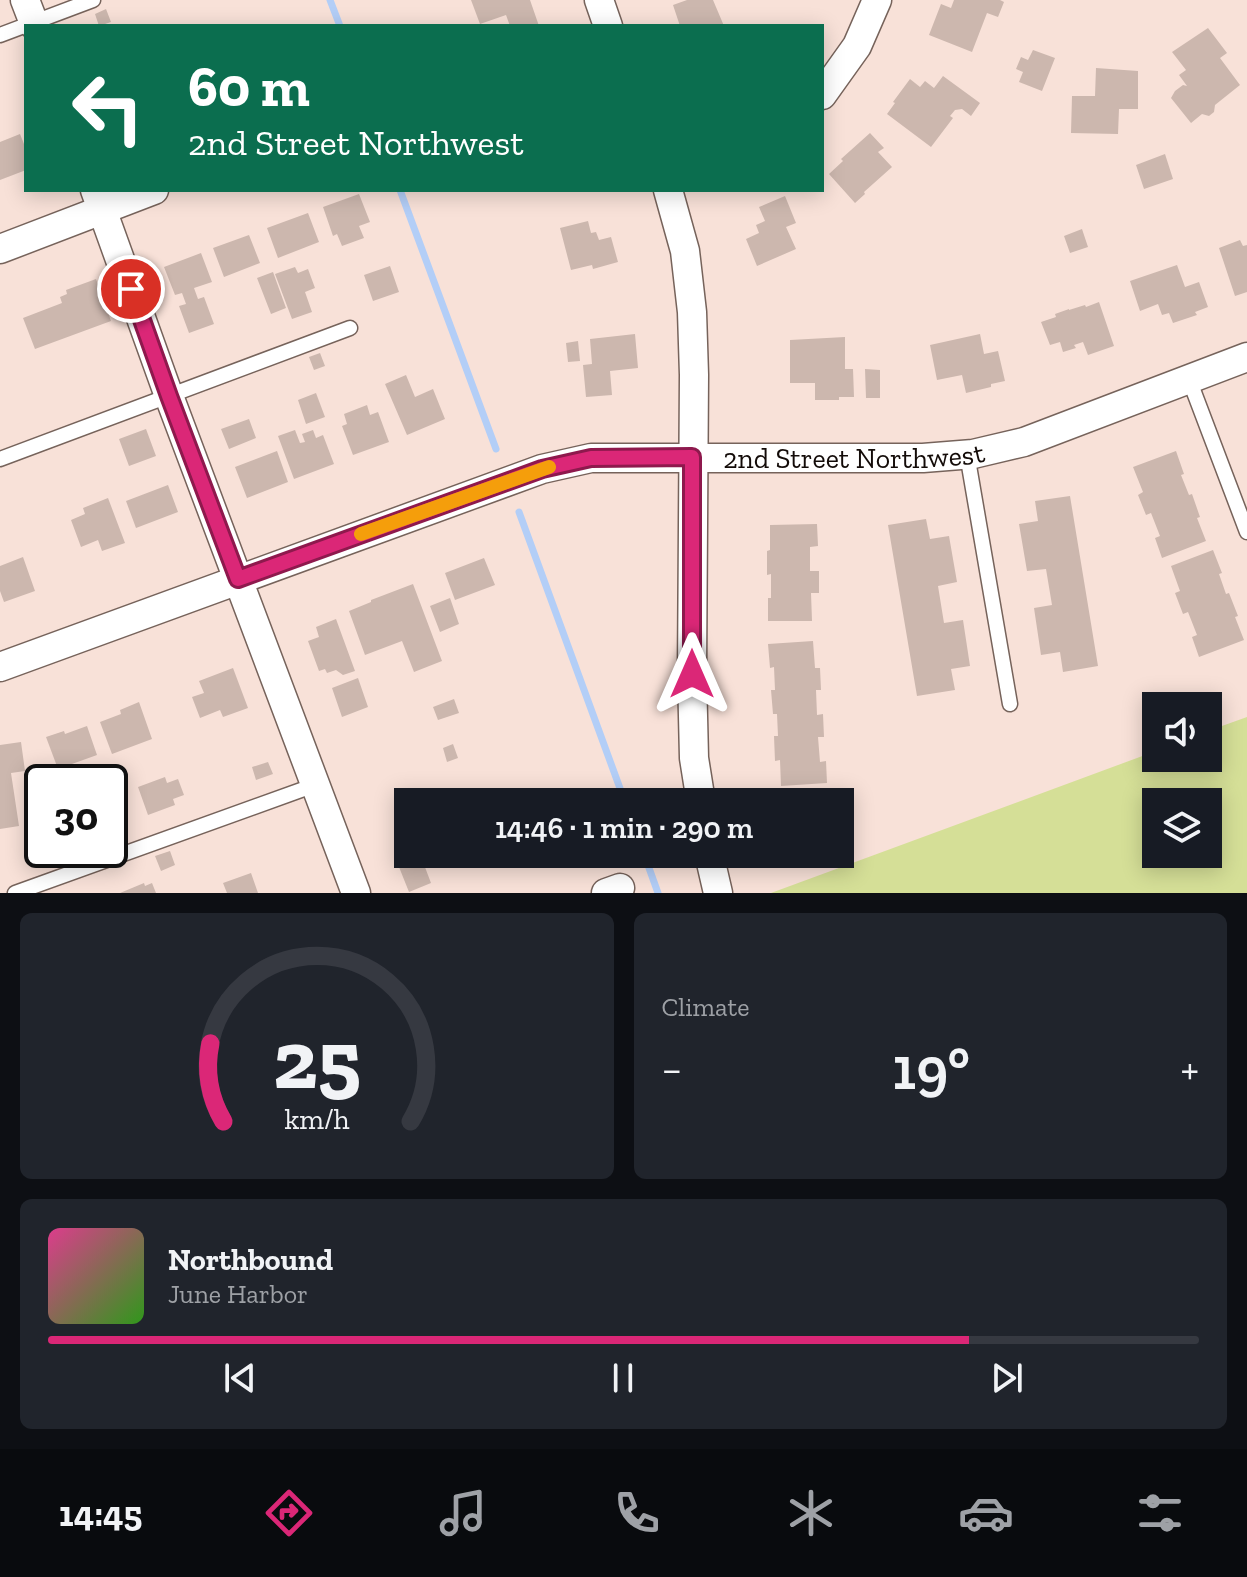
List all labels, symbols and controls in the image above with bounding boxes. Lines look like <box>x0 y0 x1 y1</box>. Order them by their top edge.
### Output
text: 60 m <box>188 53 310 120</box>
icon: left <box>56 56 160 160</box>
text: 2nd Street Northwest <box>188 121 524 164</box>
pin <box>97 255 165 323</box>
icon: arrive <box>109 267 153 311</box>
street label: 2nd Street Northwest <box>723 436 988 475</box>
position arrow <box>650 632 734 716</box>
map controls <box>1142 692 1222 868</box>
button: sound <box>1142 692 1222 772</box>
speed limit sign: 30 <box>24 764 128 868</box>
button: layers <box>1142 788 1222 868</box>
text: 14:46 · 1 min · 290 m <box>495 810 753 846</box>
text: Climate <box>662 991 749 1023</box>
text: 25 <box>273 1009 361 1109</box>
text: 19° <box>892 1032 970 1104</box>
text: − <box>662 1042 682 1095</box>
text: + <box>1180 1042 1199 1095</box>
text: km/h <box>284 1102 349 1136</box>
text: Northbound <box>168 1242 333 1278</box>
text: June Harbor <box>168 1278 308 1310</box>
icon: previous <box>218 1356 262 1400</box>
icon: pause <box>601 1356 645 1400</box>
icon: next <box>985 1356 1029 1400</box>
icon: directions <box>261 1485 317 1541</box>
icon: music <box>435 1485 491 1541</box>
icon: phone <box>609 1485 665 1541</box>
icon: climate <box>783 1485 839 1541</box>
icon: car <box>958 1485 1014 1541</box>
icon: filters <box>1132 1485 1188 1541</box>
text: 14:45 <box>59 1492 142 1535</box>

